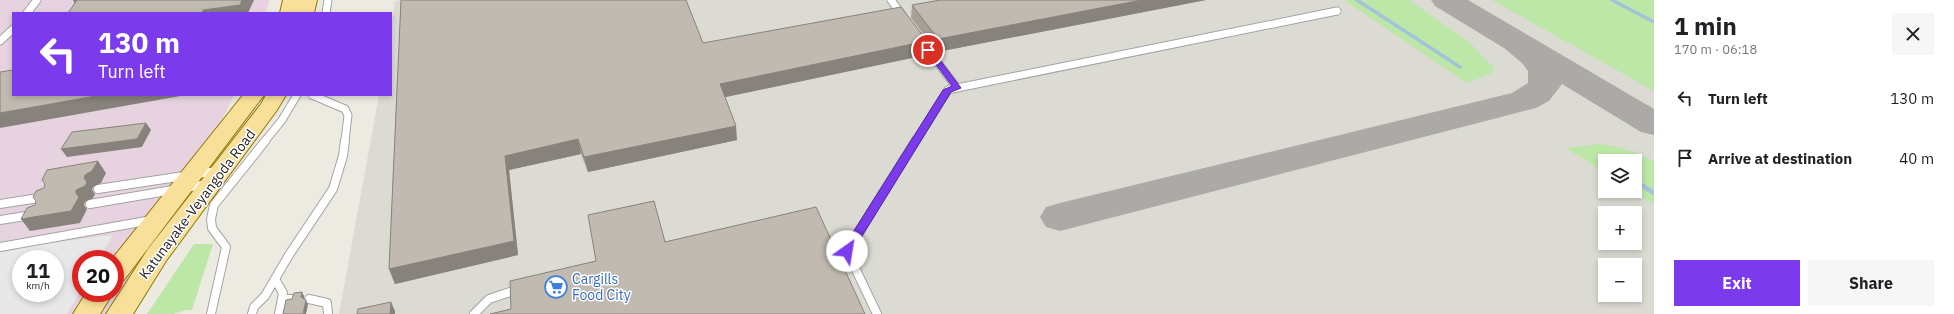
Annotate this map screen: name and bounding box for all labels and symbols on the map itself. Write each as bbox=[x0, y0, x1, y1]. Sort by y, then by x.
pin bbox=[911, 33, 945, 67]
street label: Katunayake-Veyangoda Road bbox=[135, 126, 259, 282]
position arrow bbox=[826, 230, 868, 272]
speed limit sign: 20 bbox=[72, 250, 124, 302]
place label: Cargills Food City bbox=[572, 270, 631, 304]
supermarket icon: Cargills Food City bbox=[543, 274, 569, 300]

